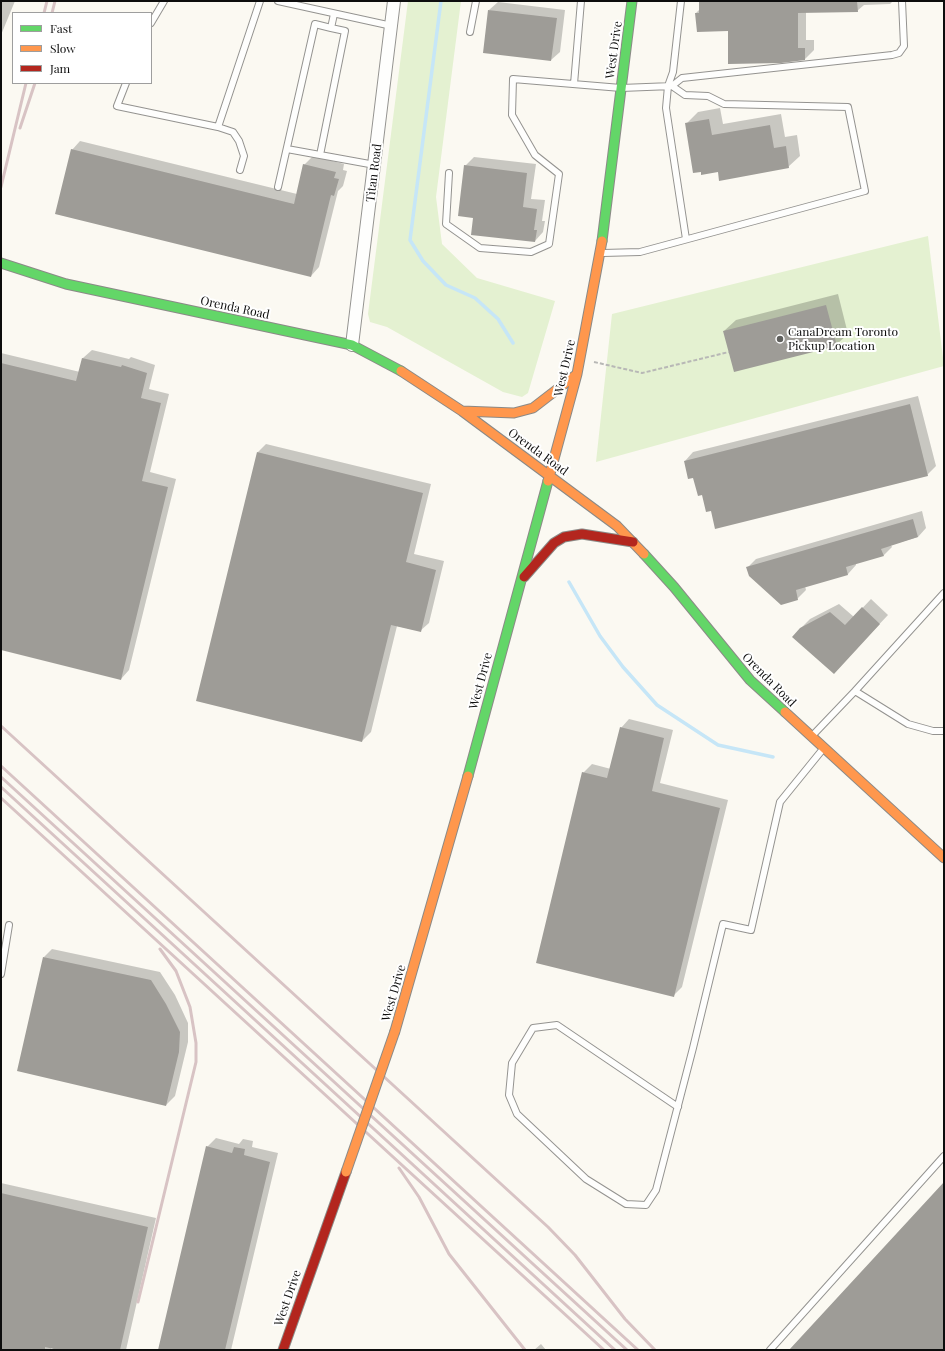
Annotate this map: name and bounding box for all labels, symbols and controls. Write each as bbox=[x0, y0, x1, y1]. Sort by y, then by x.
legend bbox=[12, 12, 152, 84]
text: Fast bbox=[50, 20, 72, 36]
street label: West Drive bbox=[603, 20, 625, 80]
text: Slow bbox=[50, 40, 76, 56]
text: Jam bbox=[50, 60, 70, 76]
street label: Titan Road bbox=[363, 143, 385, 203]
street label: Orenda Road bbox=[199, 294, 271, 322]
place label: CanaDream Toronto Pickup Location bbox=[788, 325, 898, 353]
marker: CanaDream Toronto Pickup Location bbox=[775, 334, 785, 344]
street label: West Drive bbox=[551, 338, 579, 398]
street label: Orenda Road bbox=[505, 425, 571, 479]
street label: Orenda Road bbox=[739, 650, 799, 710]
street label: West Drive bbox=[467, 651, 495, 711]
street label: West Drive bbox=[379, 963, 409, 1023]
street label: West Drive bbox=[272, 1268, 304, 1328]

